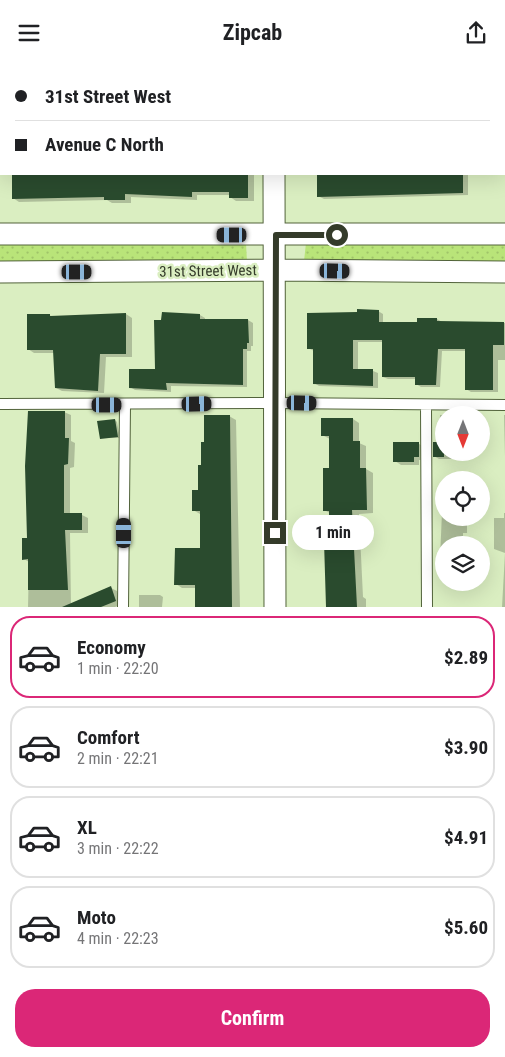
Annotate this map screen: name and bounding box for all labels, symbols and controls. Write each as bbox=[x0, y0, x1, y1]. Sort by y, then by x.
icon: menu bbox=[15, 19, 43, 47]
icon: share bbox=[462, 19, 490, 47]
text: Zipcab bbox=[223, 20, 282, 45]
text: 31st Street West bbox=[45, 85, 171, 108]
text: Avenue C North bbox=[45, 133, 164, 156]
route start bbox=[326, 224, 348, 246]
car bbox=[217, 228, 247, 243]
street label: 31st Street West bbox=[159, 261, 257, 281]
car bbox=[319, 263, 350, 279]
car bbox=[62, 265, 92, 280]
car bbox=[286, 395, 317, 411]
car bbox=[181, 396, 212, 412]
car bbox=[92, 398, 122, 413]
north arrow bbox=[435, 406, 490, 461]
map controls bbox=[435, 406, 490, 591]
button: locate bbox=[435, 471, 490, 526]
callout: 1 min bbox=[292, 515, 375, 551]
car bbox=[116, 518, 131, 548]
route end bbox=[264, 522, 286, 544]
text: 1 min bbox=[315, 523, 351, 542]
button: layers bbox=[435, 536, 490, 591]
icon: car bbox=[17, 635, 62, 680]
text: Economy bbox=[77, 636, 146, 659]
text: $2.89 bbox=[444, 646, 488, 669]
text: 1 min · 22:20 bbox=[77, 659, 159, 678]
icon: car bbox=[17, 725, 62, 770]
text: Comfort bbox=[77, 726, 140, 749]
text: $3.90 bbox=[444, 736, 488, 759]
text: 2 min · 22:21 bbox=[77, 749, 159, 768]
icon: car bbox=[17, 815, 62, 860]
text: XL bbox=[77, 816, 97, 839]
text: $4.91 bbox=[444, 826, 488, 849]
text: 3 min · 22:22 bbox=[77, 839, 159, 858]
icon: car bbox=[17, 905, 62, 950]
text: Moto bbox=[77, 906, 116, 929]
text: $5.60 bbox=[444, 916, 488, 939]
text: 4 min · 22:23 bbox=[77, 929, 159, 948]
button: Confirm bbox=[15, 989, 490, 1047]

